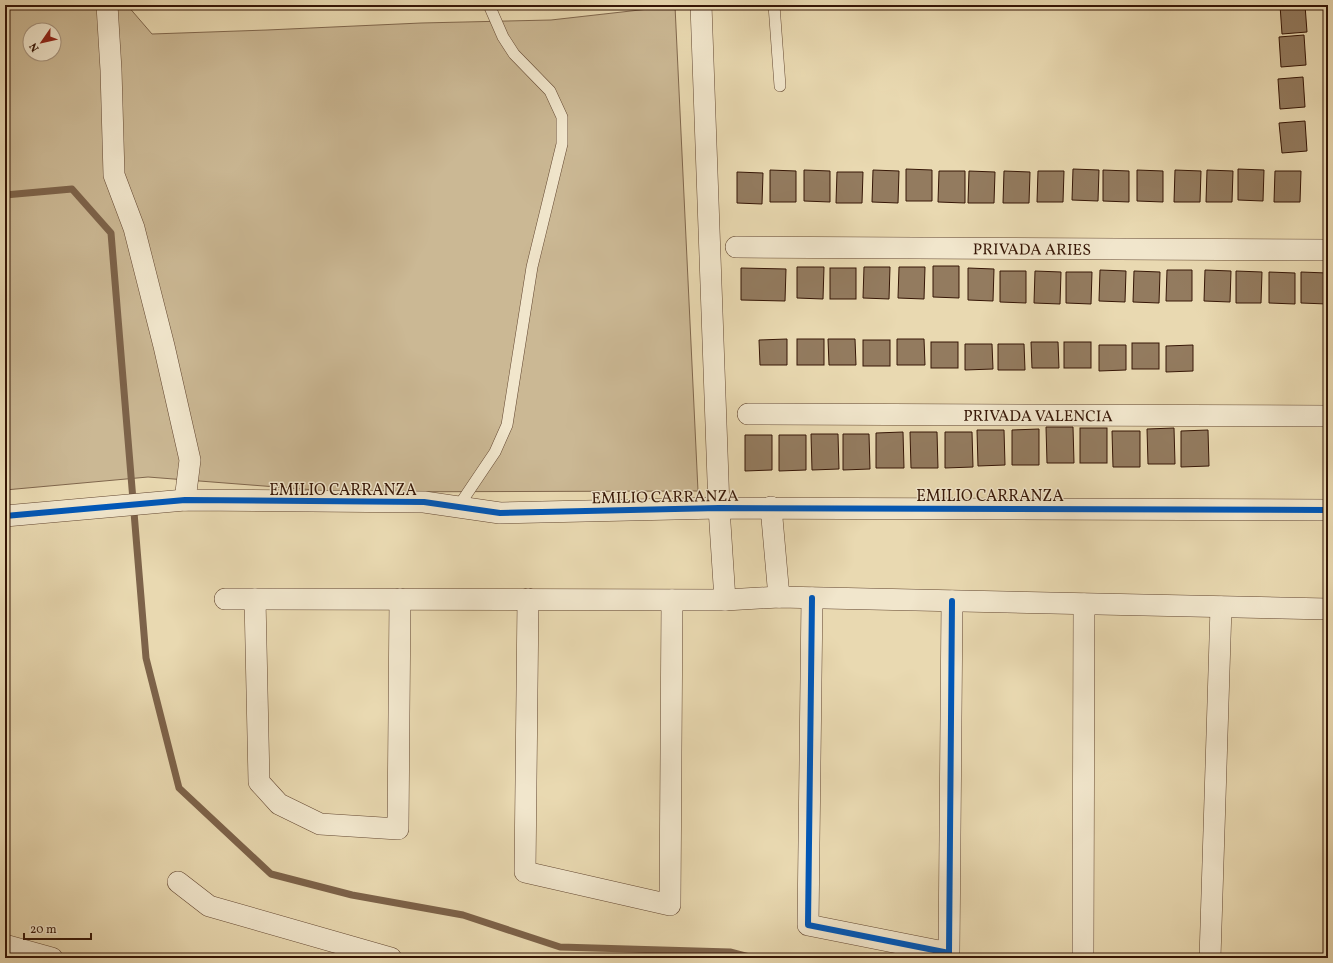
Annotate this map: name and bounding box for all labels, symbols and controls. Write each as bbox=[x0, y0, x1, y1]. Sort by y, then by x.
north arrow bbox=[22, 22, 62, 62]
text: N bbox=[26, 39, 43, 54]
street label: PRIVADA ARIES bbox=[973, 239, 1091, 262]
street label: PRIVADA VALENCIA bbox=[963, 406, 1113, 428]
street label: EMILIO CARRANZA bbox=[269, 480, 417, 502]
street label: EMILIO CARRANZA bbox=[591, 486, 739, 510]
street label: EMILIO CARRANZA bbox=[916, 486, 1064, 508]
scale bar bbox=[24, 915, 91, 941]
text: 20 m bbox=[30, 922, 57, 938]

